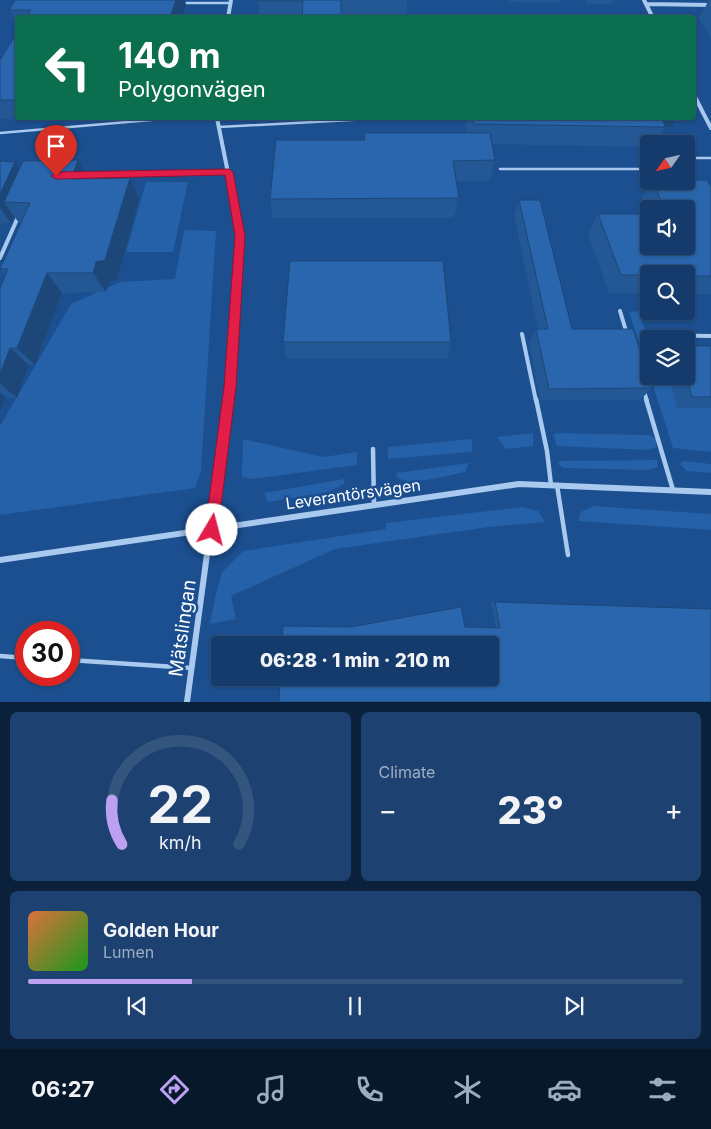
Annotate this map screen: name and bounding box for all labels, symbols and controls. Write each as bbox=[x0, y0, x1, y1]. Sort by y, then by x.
text: 140 m bbox=[118, 34, 221, 76]
icon: left bbox=[35, 35, 100, 100]
text: Polygonvägen bbox=[118, 76, 266, 102]
pin bbox=[35, 125, 77, 176]
icon: arrive bbox=[42, 132, 70, 160]
north arrow bbox=[640, 135, 695, 190]
map controls bbox=[640, 135, 695, 385]
button: sound bbox=[640, 200, 695, 255]
button: search bbox=[640, 265, 695, 320]
button: layers bbox=[640, 330, 695, 385]
street label: Leverantörsvägen bbox=[284, 475, 422, 513]
position arrow bbox=[185, 503, 237, 555]
street label: Mätslingan bbox=[164, 578, 201, 678]
speed limit sign: 30 bbox=[15, 621, 80, 686]
text: 06:28 · 1 min · 210 m bbox=[260, 649, 450, 672]
text: Climate bbox=[379, 762, 435, 782]
text: 22 bbox=[147, 773, 213, 836]
text: 23° bbox=[497, 787, 564, 833]
text: − bbox=[379, 793, 397, 827]
text: + bbox=[664, 793, 683, 827]
text: km/h bbox=[159, 832, 201, 853]
text: Golden Hour bbox=[103, 919, 219, 942]
text: Lumen bbox=[103, 942, 154, 962]
icon: previous bbox=[123, 992, 151, 1020]
icon: pause bbox=[341, 992, 369, 1020]
icon: next bbox=[560, 992, 588, 1020]
icon: directions bbox=[157, 1072, 192, 1107]
icon: music bbox=[254, 1072, 289, 1107]
icon: phone bbox=[352, 1072, 387, 1107]
icon: climate bbox=[450, 1072, 485, 1107]
icon: car bbox=[547, 1072, 582, 1107]
icon: filters bbox=[645, 1072, 680, 1107]
text: 06:27 bbox=[31, 1076, 94, 1102]

